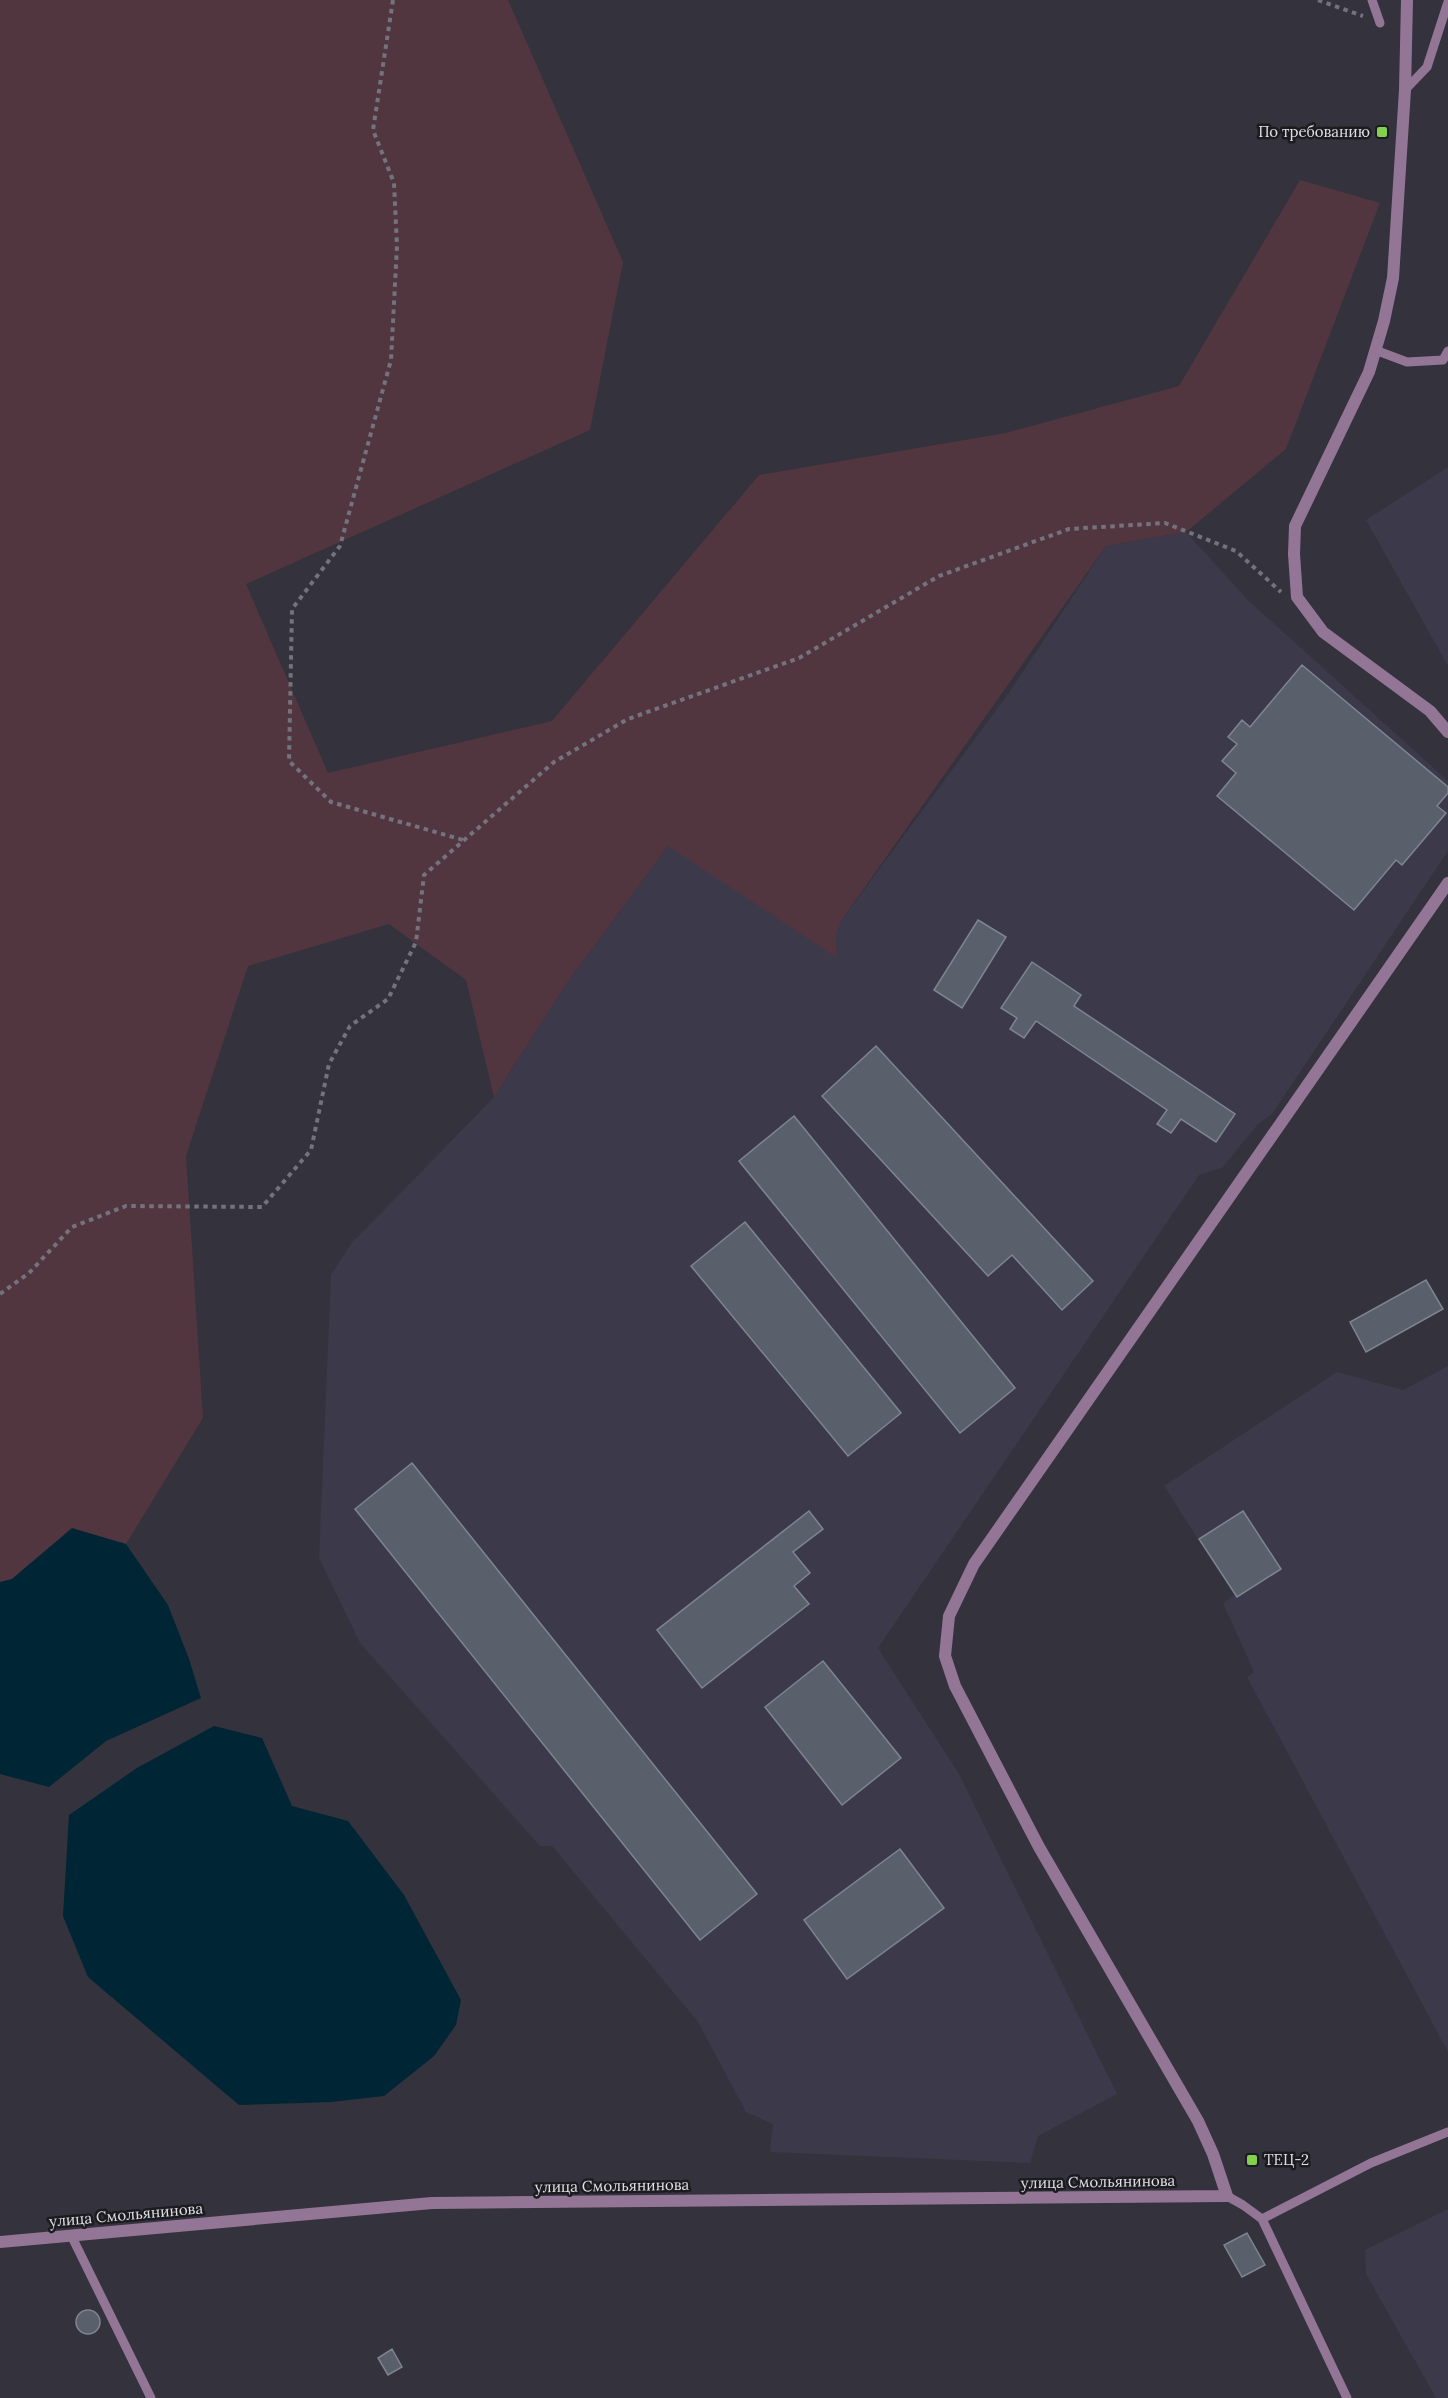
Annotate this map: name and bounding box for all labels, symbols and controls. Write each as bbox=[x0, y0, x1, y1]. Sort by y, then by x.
place label: По требованию bbox=[1258, 122, 1370, 141]
marker: По требованию bbox=[1375, 125, 1389, 139]
place label: ТЕЦ-2 bbox=[1264, 2150, 1309, 2169]
marker: ТЕЦ-2 bbox=[1245, 2153, 1259, 2167]
street label: улица Смольянинова bbox=[1021, 2171, 1176, 2192]
street label: улица Смольянинова bbox=[535, 2175, 690, 2196]
street label: улица Смольянинова bbox=[48, 2198, 204, 2231]

